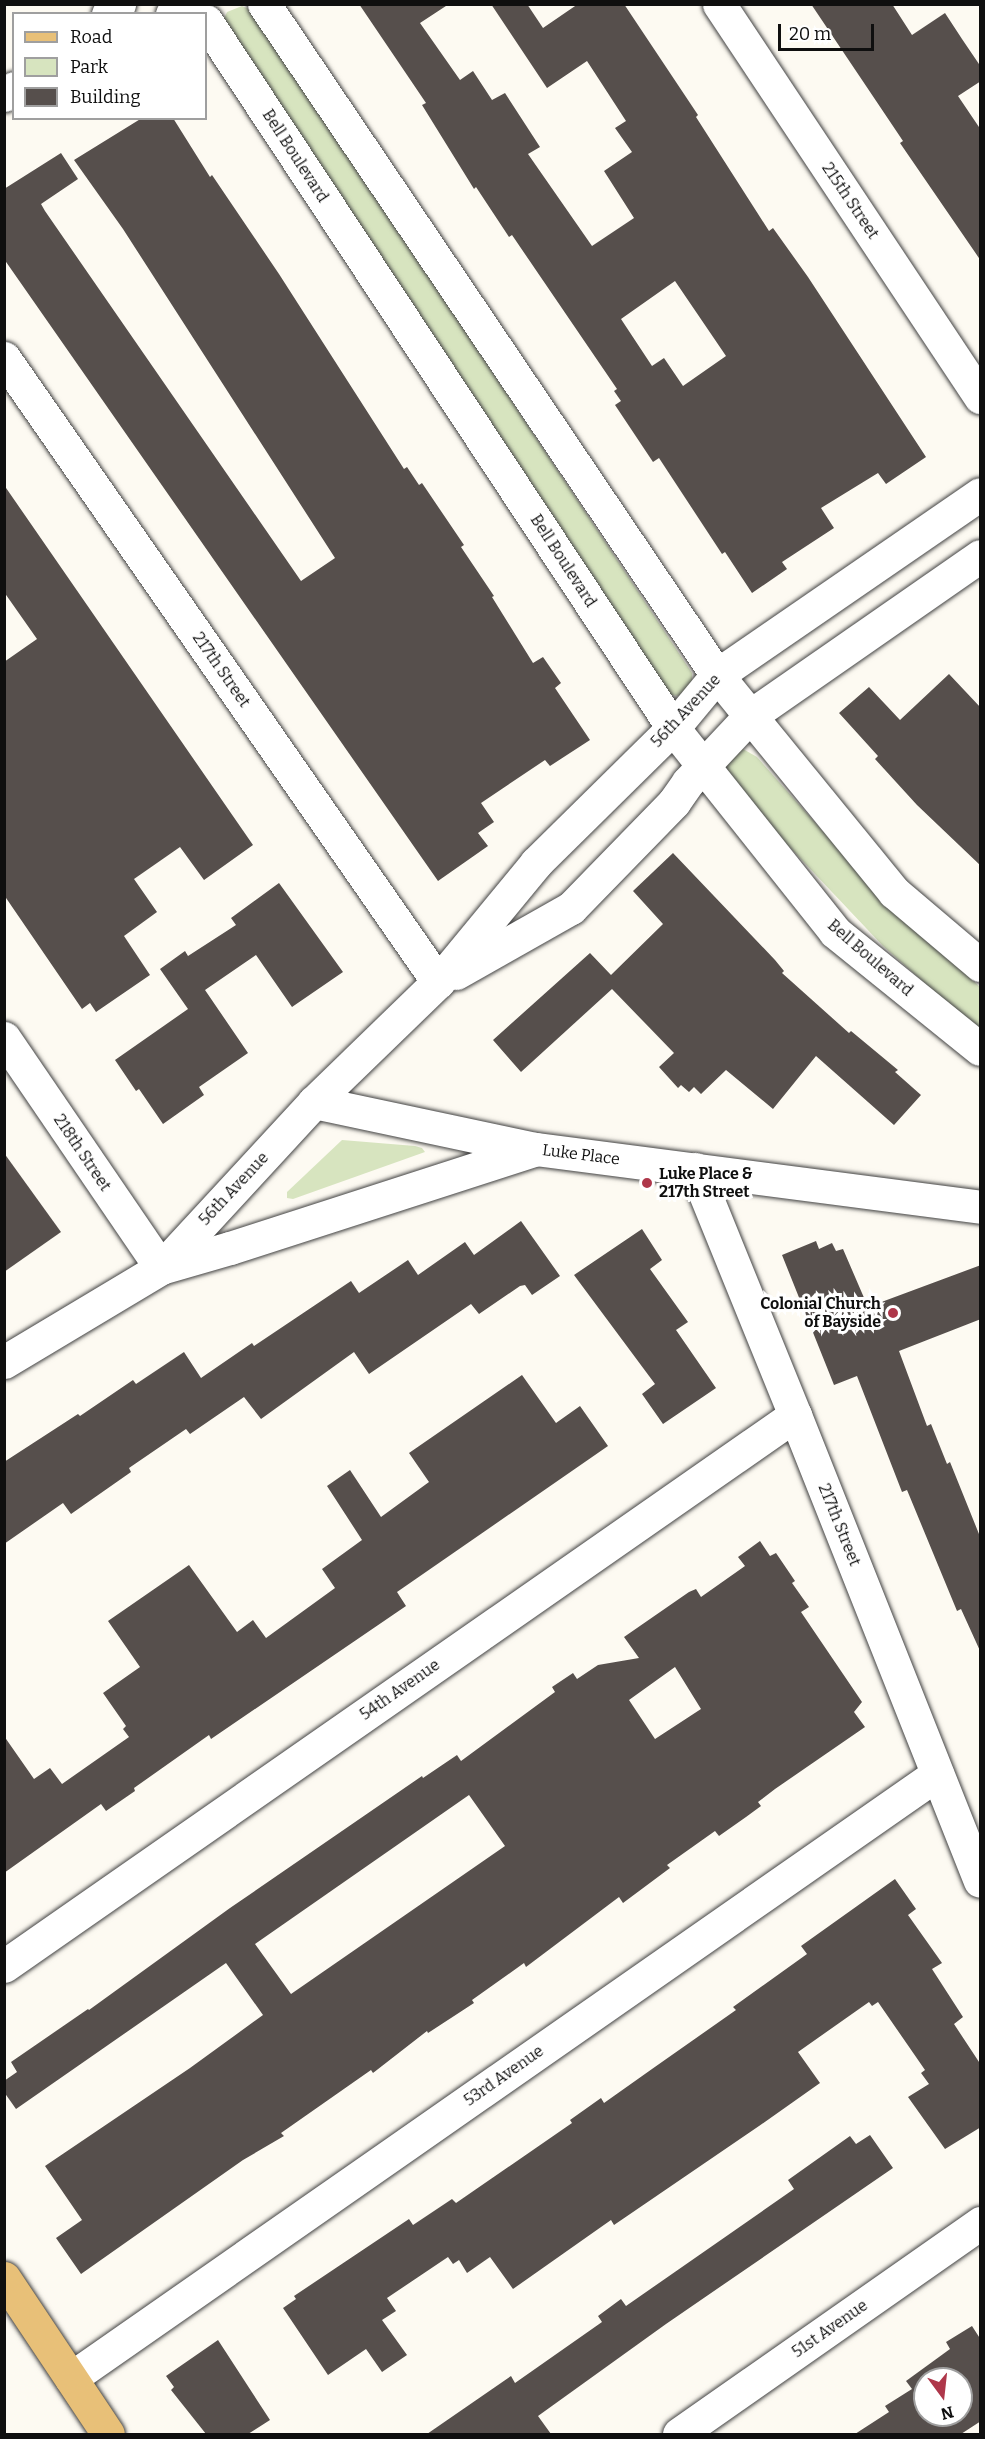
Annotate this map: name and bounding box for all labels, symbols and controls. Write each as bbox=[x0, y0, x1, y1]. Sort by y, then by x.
legend bbox=[12, 12, 207, 120]
scale bar bbox=[781, 12, 877, 50]
text: 20 m bbox=[789, 23, 831, 45]
text: Road bbox=[70, 26, 112, 48]
text: Park bbox=[70, 56, 108, 78]
text: Building bbox=[70, 86, 141, 108]
street label: Bell Boulevard bbox=[258, 106, 332, 206]
street label: 215th Street bbox=[818, 159, 882, 243]
street label: Bell Boulevard bbox=[526, 511, 600, 611]
street label: 217th Street bbox=[188, 629, 254, 711]
street label: 56th Avenue bbox=[647, 670, 725, 752]
street label: Bell Boulevard bbox=[823, 916, 917, 1000]
street label: 218th Street bbox=[49, 1111, 115, 1195]
street label: Luke Place bbox=[541, 1141, 621, 1169]
street label: 56th Avenue bbox=[195, 1148, 273, 1230]
place label: Luke Place & 217th Street bbox=[659, 1164, 752, 1202]
marker: Luke Place & 217th Street bbox=[640, 1176, 654, 1190]
place label: Colonial Church of Bayside bbox=[760, 1294, 881, 1332]
marker: Colonial Church of Bayside bbox=[886, 1306, 900, 1320]
street label: 217th Street bbox=[814, 1481, 864, 1569]
street label: 54th Avenue bbox=[356, 1655, 444, 1725]
street label: 53rd Avenue bbox=[461, 2042, 547, 2110]
street label: 51st Avenue bbox=[789, 2296, 871, 2362]
north arrow bbox=[913, 2367, 973, 2427]
text: N bbox=[939, 2402, 956, 2424]

